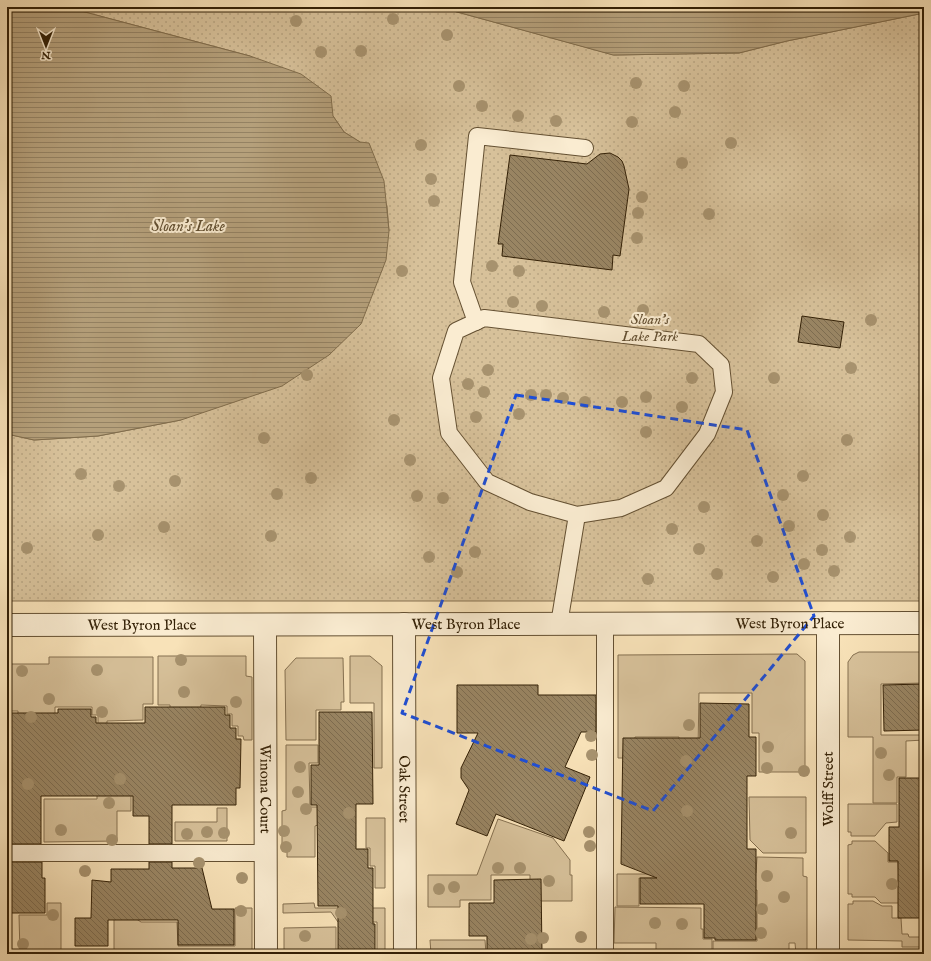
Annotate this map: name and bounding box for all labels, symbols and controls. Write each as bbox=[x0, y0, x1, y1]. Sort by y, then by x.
north arrow bbox=[26, 26, 66, 66]
text: N bbox=[41, 48, 52, 62]
water label: Sloan's Lake bbox=[151, 217, 226, 237]
park label: Sloan's Lake Park bbox=[621, 310, 678, 346]
street label: West Byron Place bbox=[412, 614, 521, 634]
street label: West Byron Place bbox=[736, 614, 845, 633]
street label: West Byron Place bbox=[88, 615, 197, 634]
street label: Winona Court bbox=[256, 744, 275, 834]
street label: Wolff Street bbox=[819, 751, 838, 827]
street label: Oak Street bbox=[395, 755, 414, 823]

